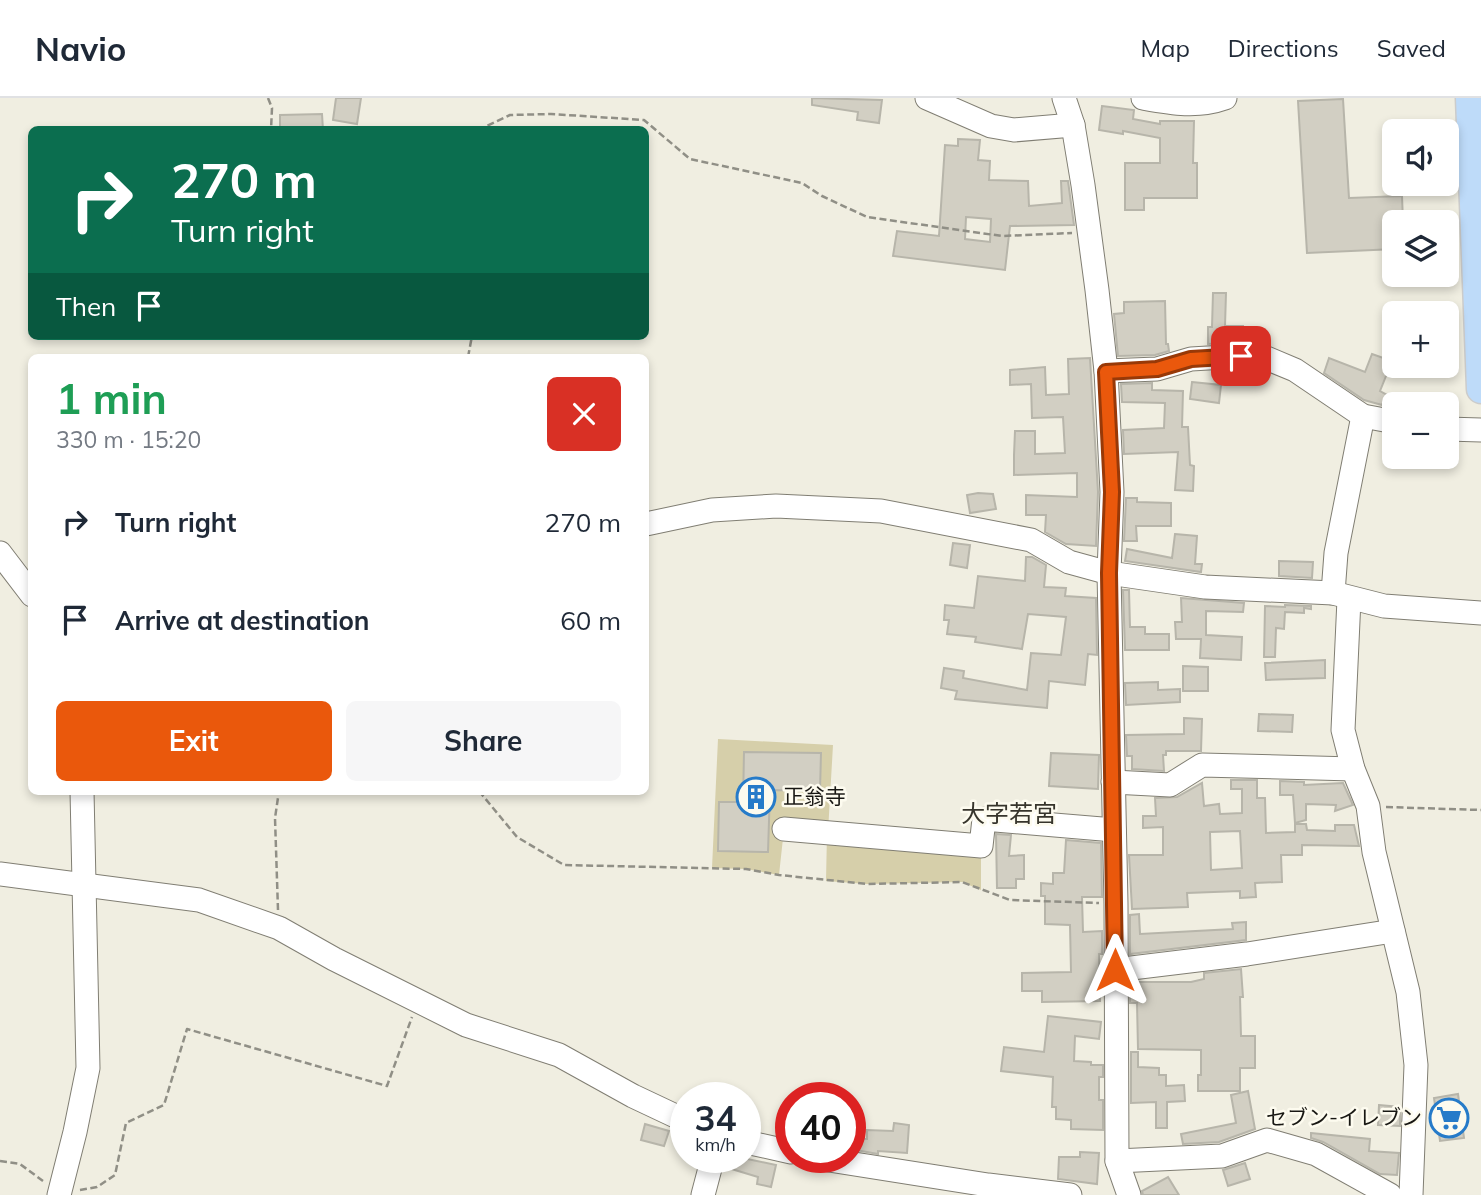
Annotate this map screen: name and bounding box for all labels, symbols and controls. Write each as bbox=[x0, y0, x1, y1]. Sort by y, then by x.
text: Navio bbox=[35, 28, 126, 69]
text: Map bbox=[1140, 33, 1190, 63]
text: Directions bbox=[1228, 33, 1339, 63]
text: Saved bbox=[1377, 33, 1446, 63]
map controls bbox=[1382, 119, 1459, 469]
button: sound bbox=[1382, 119, 1459, 196]
text: 270 m bbox=[171, 149, 317, 210]
icon: right bbox=[56, 154, 147, 245]
text: Turn right bbox=[171, 210, 314, 250]
button: layers bbox=[1382, 210, 1459, 287]
icon: arrive bbox=[130, 287, 168, 325]
text: Then bbox=[56, 290, 116, 323]
button: + bbox=[1382, 301, 1459, 378]
pin bbox=[1211, 326, 1271, 386]
icon: arrive bbox=[1222, 337, 1260, 375]
text: 1 min bbox=[56, 372, 167, 425]
button: close bbox=[547, 377, 621, 451]
button: − bbox=[1382, 392, 1459, 469]
text: 330 m · 15:20 bbox=[56, 425, 201, 454]
icon: right bbox=[56, 503, 94, 541]
text: Turn right bbox=[115, 506, 236, 539]
text: 270 m bbox=[545, 506, 621, 539]
icon: arrive bbox=[56, 601, 94, 639]
text: Arrive at destination bbox=[115, 604, 370, 637]
text: 60 m bbox=[560, 604, 621, 637]
button: Exit bbox=[56, 701, 332, 781]
button: Share bbox=[346, 701, 621, 781]
building icon: 正翁寺 bbox=[735, 776, 777, 818]
place label: 正翁寺 bbox=[783, 783, 846, 809]
district label: 大字若宮 bbox=[961, 798, 1057, 828]
position arrow bbox=[1078, 933, 1152, 1007]
speed limit sign: 40 bbox=[775, 1082, 866, 1173]
text: 34 bbox=[694, 1096, 737, 1140]
supermarket icon: セブン-イレブン bbox=[1428, 1097, 1470, 1139]
place label: セブン-イレブン bbox=[1266, 1104, 1422, 1130]
text: km/h bbox=[695, 1133, 736, 1156]

